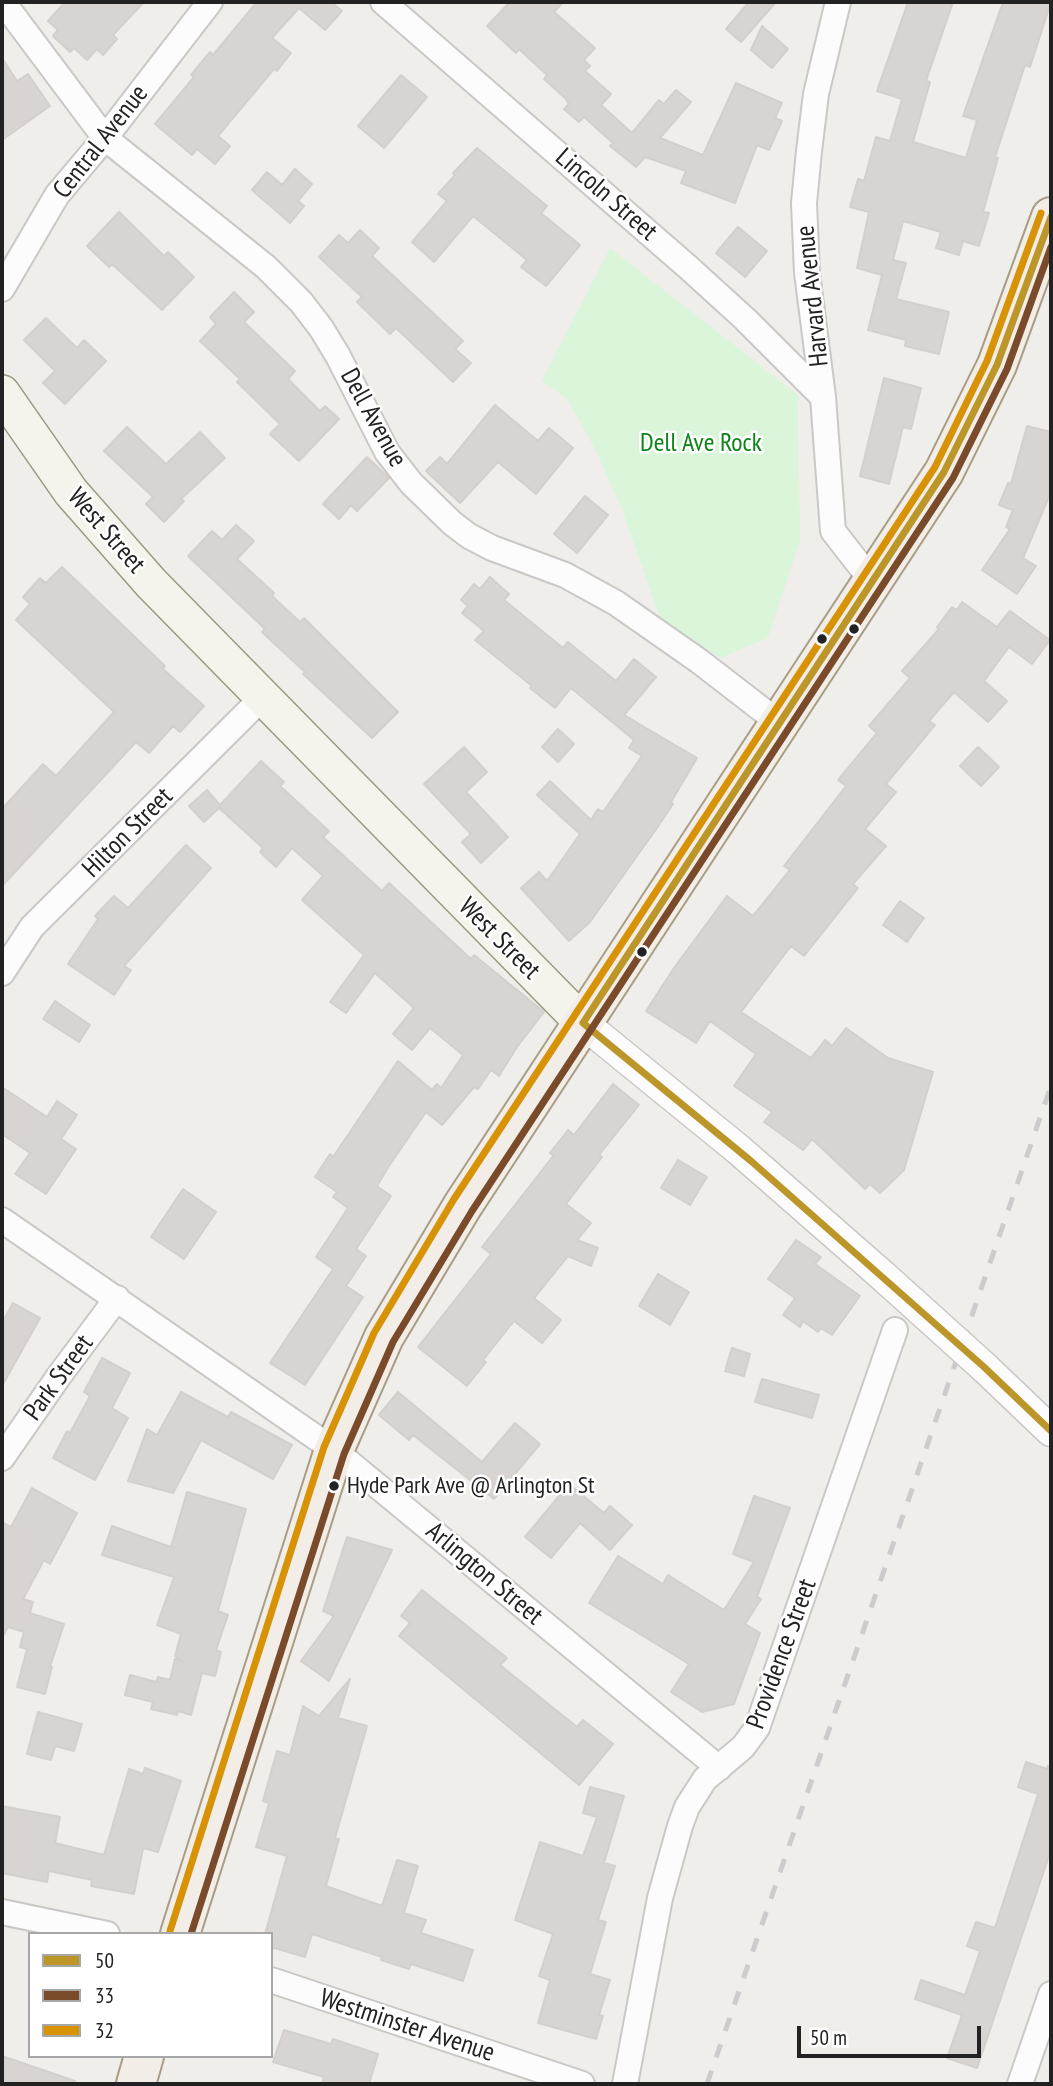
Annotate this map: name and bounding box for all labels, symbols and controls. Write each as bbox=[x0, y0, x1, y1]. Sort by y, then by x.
street label: Central Avenue bbox=[47, 79, 155, 205]
street label: Lincoln Street bbox=[549, 142, 663, 248]
street label: Harvard Avenue bbox=[790, 224, 836, 368]
street label: Dell Avenue bbox=[333, 363, 413, 473]
park label: Dell Ave Rock bbox=[640, 428, 762, 460]
street label: West Street bbox=[61, 482, 151, 580]
unlabelled marker bbox=[847, 622, 861, 636]
unlabelled marker bbox=[815, 632, 829, 646]
street label: Hilton Street bbox=[76, 781, 180, 885]
street label: West Street bbox=[452, 892, 546, 986]
unlabelled marker bbox=[635, 945, 649, 959]
street label: Park Street bbox=[18, 1329, 100, 1427]
place label: Hyde Park Ave @ Arlington St bbox=[347, 1472, 595, 1500]
marker: Hyde Park Ave @ Arlington St bbox=[327, 1479, 341, 1493]
street label: Arlington Street bbox=[419, 1516, 549, 1632]
street label: Providence Street bbox=[740, 1575, 824, 1733]
legend bbox=[28, 1932, 273, 2058]
text: 50 bbox=[95, 1947, 114, 1974]
text: 33 bbox=[95, 1982, 114, 2009]
street label: Westminster Avenue bbox=[316, 1983, 498, 2069]
scale bar bbox=[801, 2012, 985, 2056]
text: 32 bbox=[95, 2017, 114, 2044]
text: 50 m bbox=[810, 2024, 847, 2051]

